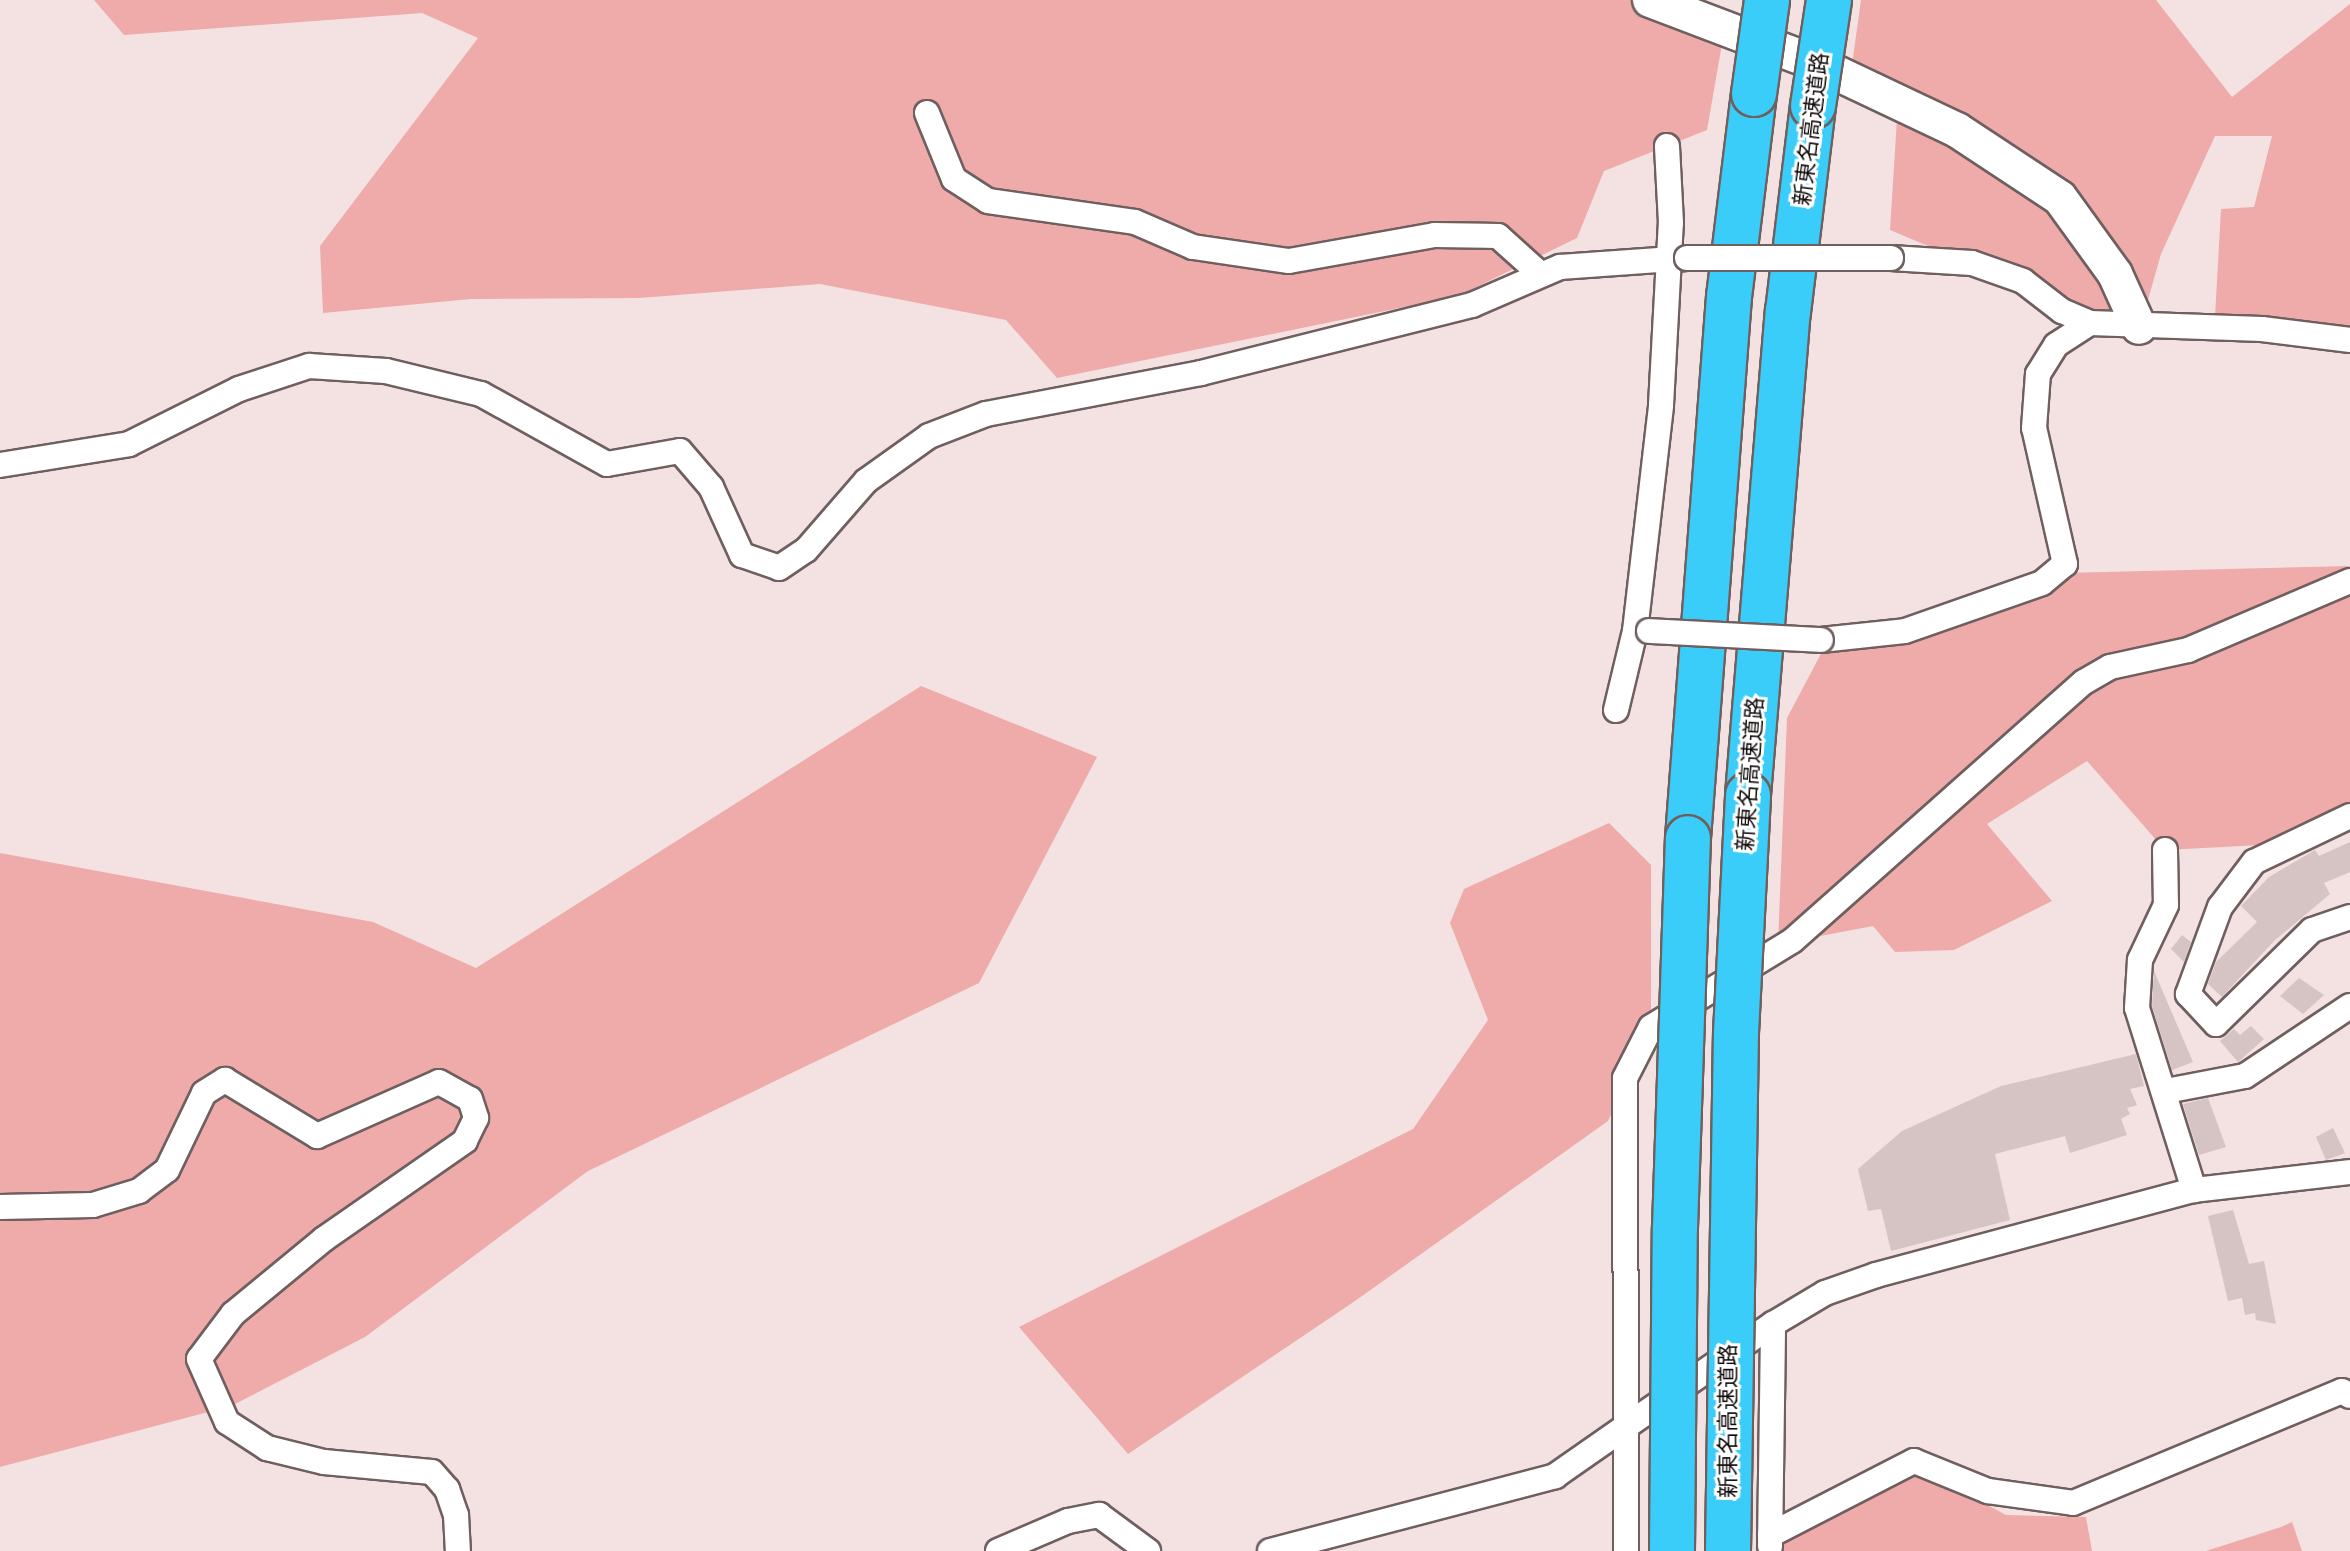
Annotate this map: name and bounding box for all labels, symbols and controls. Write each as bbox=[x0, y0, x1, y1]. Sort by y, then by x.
street label: 新東名高速道路 bbox=[1789, 51, 1833, 207]
street label: 新東名高速道路 bbox=[1731, 696, 1769, 852]
street label: 新東名高速道路 bbox=[1715, 1344, 1741, 1498]

